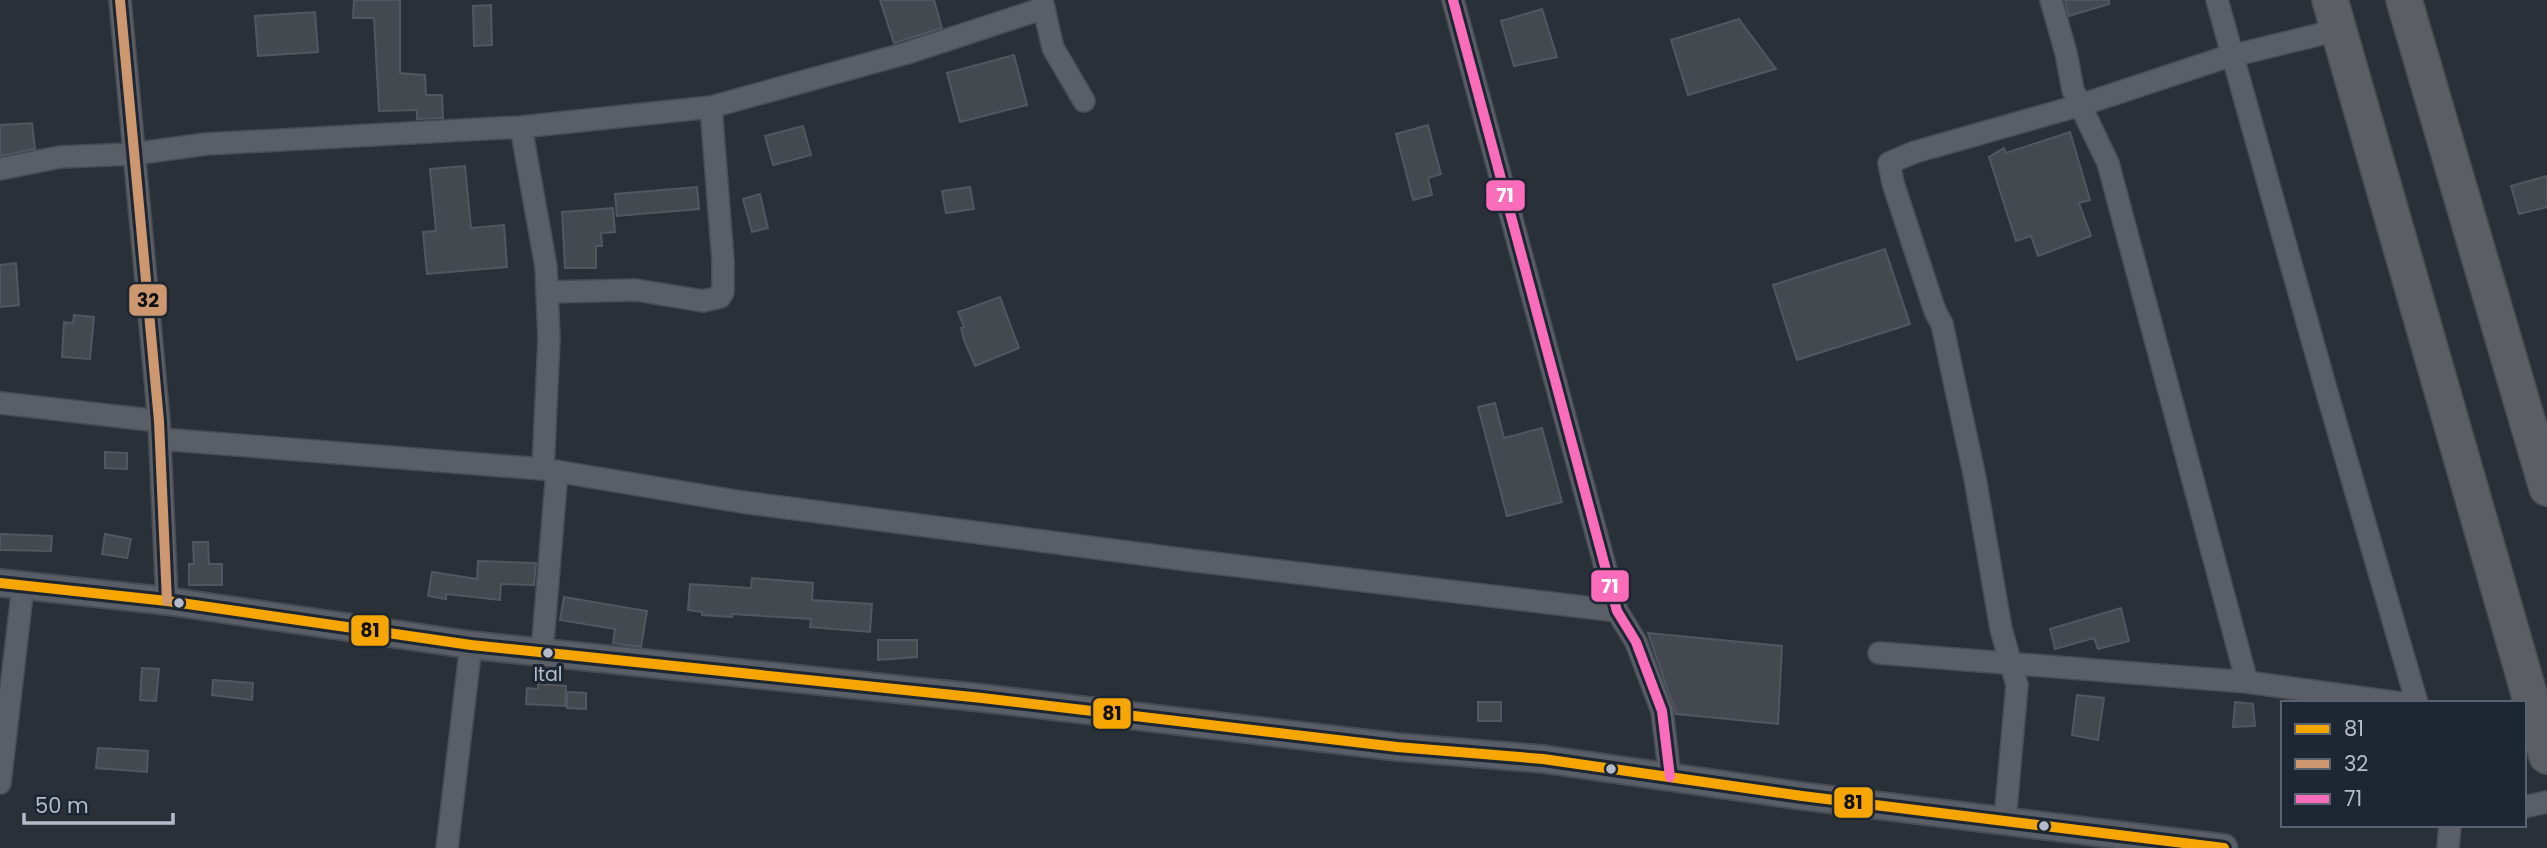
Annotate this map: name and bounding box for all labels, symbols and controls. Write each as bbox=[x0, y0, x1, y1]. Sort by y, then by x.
line badge: 71 bbox=[1485, 179, 1526, 212]
text: 71 bbox=[1496, 182, 1514, 209]
line badge: 32 bbox=[128, 283, 168, 317]
text: 32 bbox=[137, 287, 159, 314]
line badge: 71 bbox=[1590, 569, 1630, 603]
text: 71 bbox=[1601, 573, 1619, 600]
unlabelled marker bbox=[172, 596, 186, 610]
line badge: 81 bbox=[350, 614, 390, 647]
text: 81 bbox=[360, 617, 380, 644]
marker: Ital bbox=[541, 646, 555, 660]
place label: Ital bbox=[533, 661, 563, 688]
line badge: 81 bbox=[1092, 697, 1132, 730]
text: 81 bbox=[1102, 700, 1122, 727]
legend bbox=[2281, 701, 2526, 827]
text: 81 bbox=[2344, 714, 2364, 743]
text: 32 bbox=[2344, 749, 2368, 778]
unlabelled marker bbox=[1604, 762, 1618, 776]
scale bar bbox=[24, 782, 173, 826]
text: 71 bbox=[2344, 784, 2362, 813]
line badge: 81 bbox=[1833, 786, 1874, 819]
text: 81 bbox=[1843, 789, 1863, 816]
text: 50 m bbox=[35, 791, 89, 820]
unlabelled marker bbox=[2037, 819, 2051, 833]

